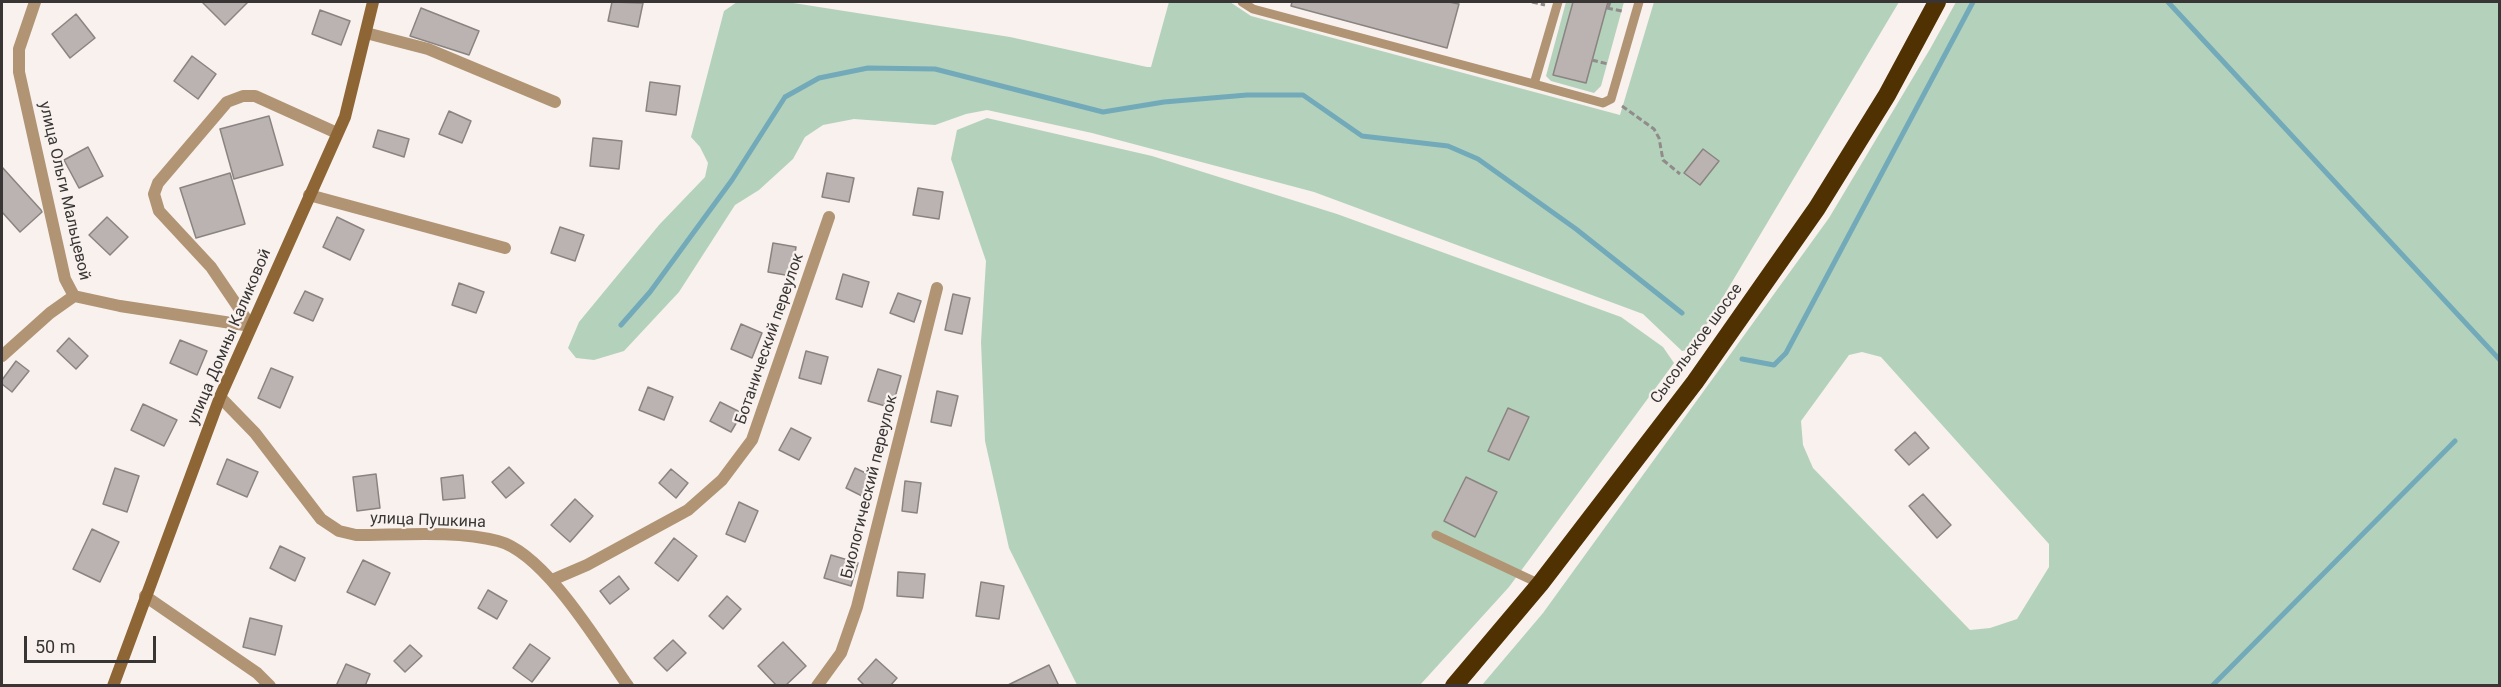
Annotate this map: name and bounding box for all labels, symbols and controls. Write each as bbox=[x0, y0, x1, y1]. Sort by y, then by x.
street label: улица Ольги Мальцевой bbox=[34, 100, 94, 282]
street label: улица Домны Каликовой bbox=[184, 246, 276, 428]
street label: Ботанический переулок bbox=[732, 251, 808, 427]
street label: Сысольское шоссе bbox=[1647, 280, 1747, 408]
street label: Биологический переулок bbox=[838, 393, 902, 581]
street label: улица Пушкина bbox=[370, 509, 486, 533]
scale bar bbox=[27, 624, 159, 662]
text: 50 m bbox=[35, 636, 75, 657]

